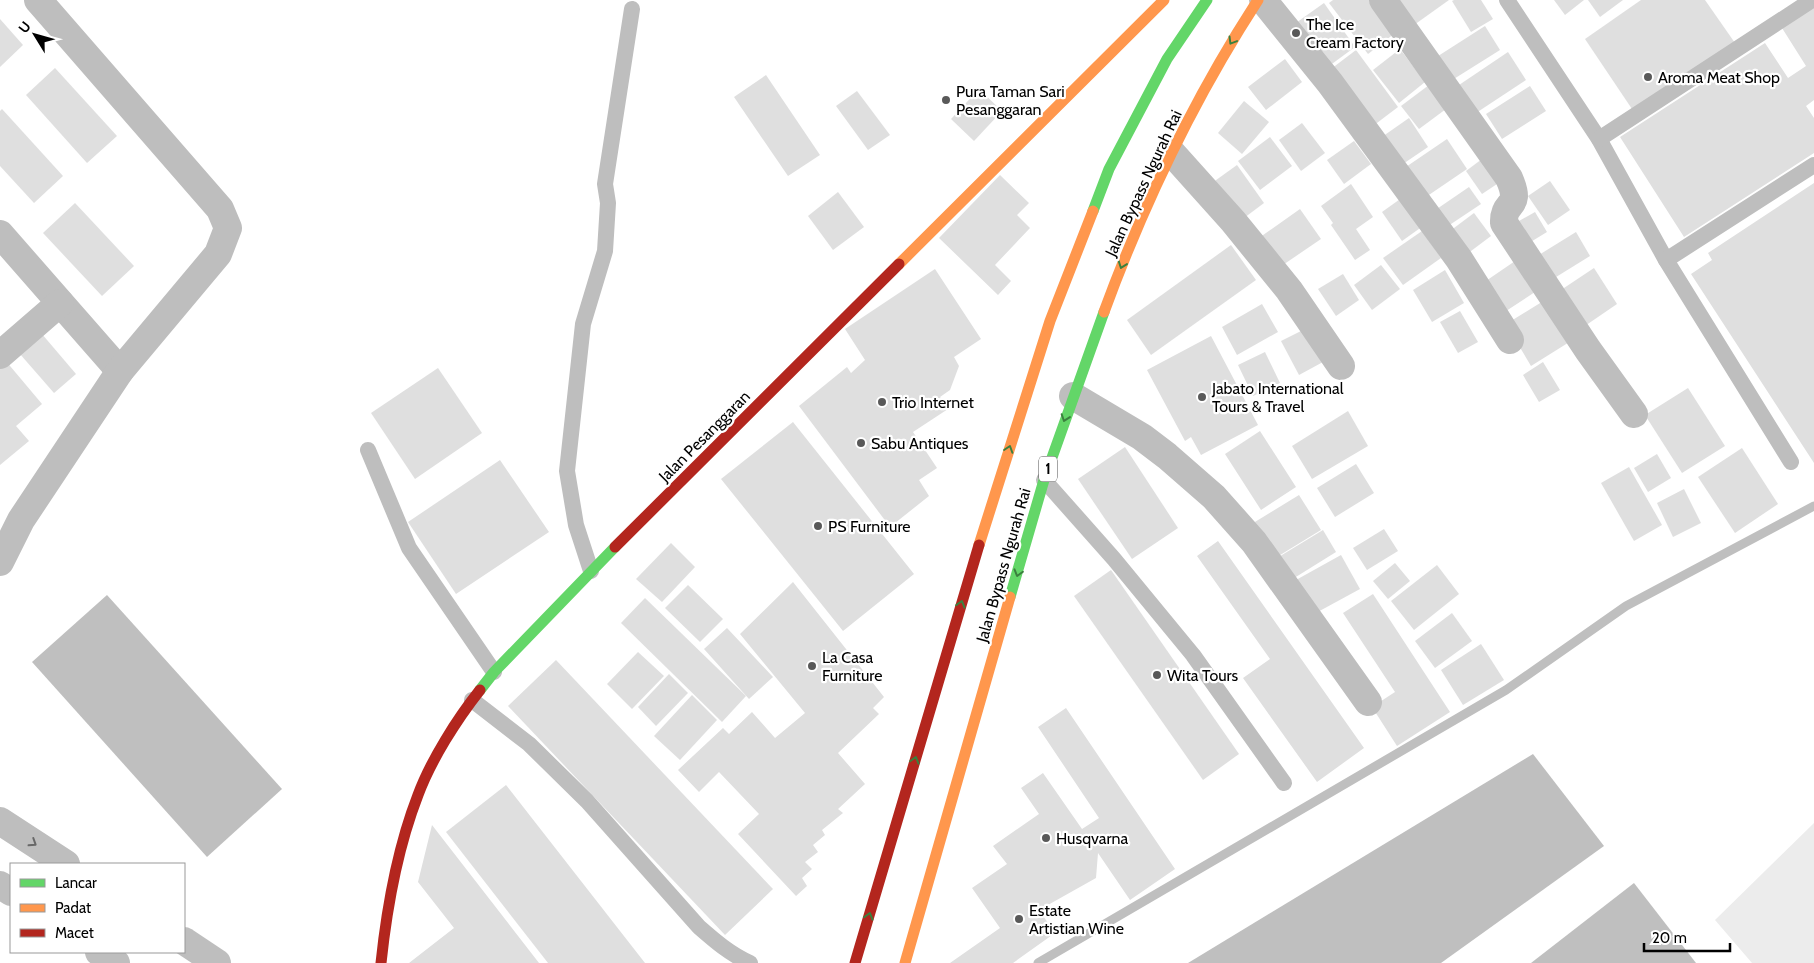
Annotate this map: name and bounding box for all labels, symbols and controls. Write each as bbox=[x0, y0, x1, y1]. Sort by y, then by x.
north arrow bbox=[10, 10, 60, 60]
place label: The Ice Cream Factory bbox=[1306, 15, 1404, 52]
text: U bbox=[14, 18, 35, 37]
marker: The Ice Cream Factory bbox=[1290, 27, 1302, 39]
one-way arrow bbox=[1228, 36, 1238, 45]
place label: Aroma Meat Shop bbox=[1658, 68, 1780, 87]
marker: Aroma Meat Shop bbox=[1642, 71, 1654, 83]
place label: Pura Taman Sari Pesanggaran bbox=[956, 82, 1065, 119]
marker: Pura Taman Sari Pesanggaran bbox=[940, 94, 952, 106]
street label: Jalan Bypass Ngurah Rai bbox=[1101, 107, 1186, 260]
one-way arrow bbox=[1117, 261, 1127, 269]
place label: Jabato International Tours & Travel bbox=[1211, 379, 1344, 416]
street label: Jalan Pesanggaran bbox=[654, 387, 754, 487]
marker: Jabato International Tours & Travel bbox=[1196, 391, 1208, 403]
place label: Trio Internet bbox=[892, 393, 974, 412]
marker: Trio Internet bbox=[876, 396, 888, 408]
one-way arrow bbox=[1061, 413, 1071, 422]
place label: Sabu Antiques bbox=[871, 434, 969, 453]
marker: Sabu Antiques bbox=[855, 437, 867, 449]
one-way arrow bbox=[1003, 445, 1013, 454]
road number: 1 bbox=[1039, 456, 1057, 482]
street label: Jalan Bypass Ngurah Rai bbox=[972, 486, 1035, 645]
place label: PS Furniture bbox=[828, 517, 910, 536]
marker: PS Furniture bbox=[812, 520, 824, 532]
one-way arrow bbox=[1013, 568, 1023, 577]
one-way arrow bbox=[955, 601, 965, 609]
place label: La Casa Furniture bbox=[822, 648, 882, 685]
marker: La Casa Furniture bbox=[806, 660, 818, 672]
place label: Wita Tours bbox=[1167, 666, 1239, 685]
marker: Wita Tours bbox=[1151, 669, 1163, 681]
one-way arrow bbox=[909, 757, 919, 765]
place label: Husqvarna bbox=[1056, 829, 1128, 848]
marker: Husqvarna bbox=[1040, 832, 1052, 844]
one-way arrow bbox=[28, 836, 37, 846]
legend bbox=[10, 863, 185, 953]
text: Lancar bbox=[55, 874, 97, 892]
text: Padat bbox=[55, 899, 91, 917]
place label: Estate Artistian Wine bbox=[1029, 901, 1124, 938]
one-way arrow bbox=[863, 912, 874, 921]
marker: Estate Artistian Wine bbox=[1013, 913, 1025, 925]
scale bar bbox=[1644, 920, 1730, 952]
text: Macet bbox=[55, 924, 94, 942]
text: 20 m bbox=[1652, 929, 1687, 947]

